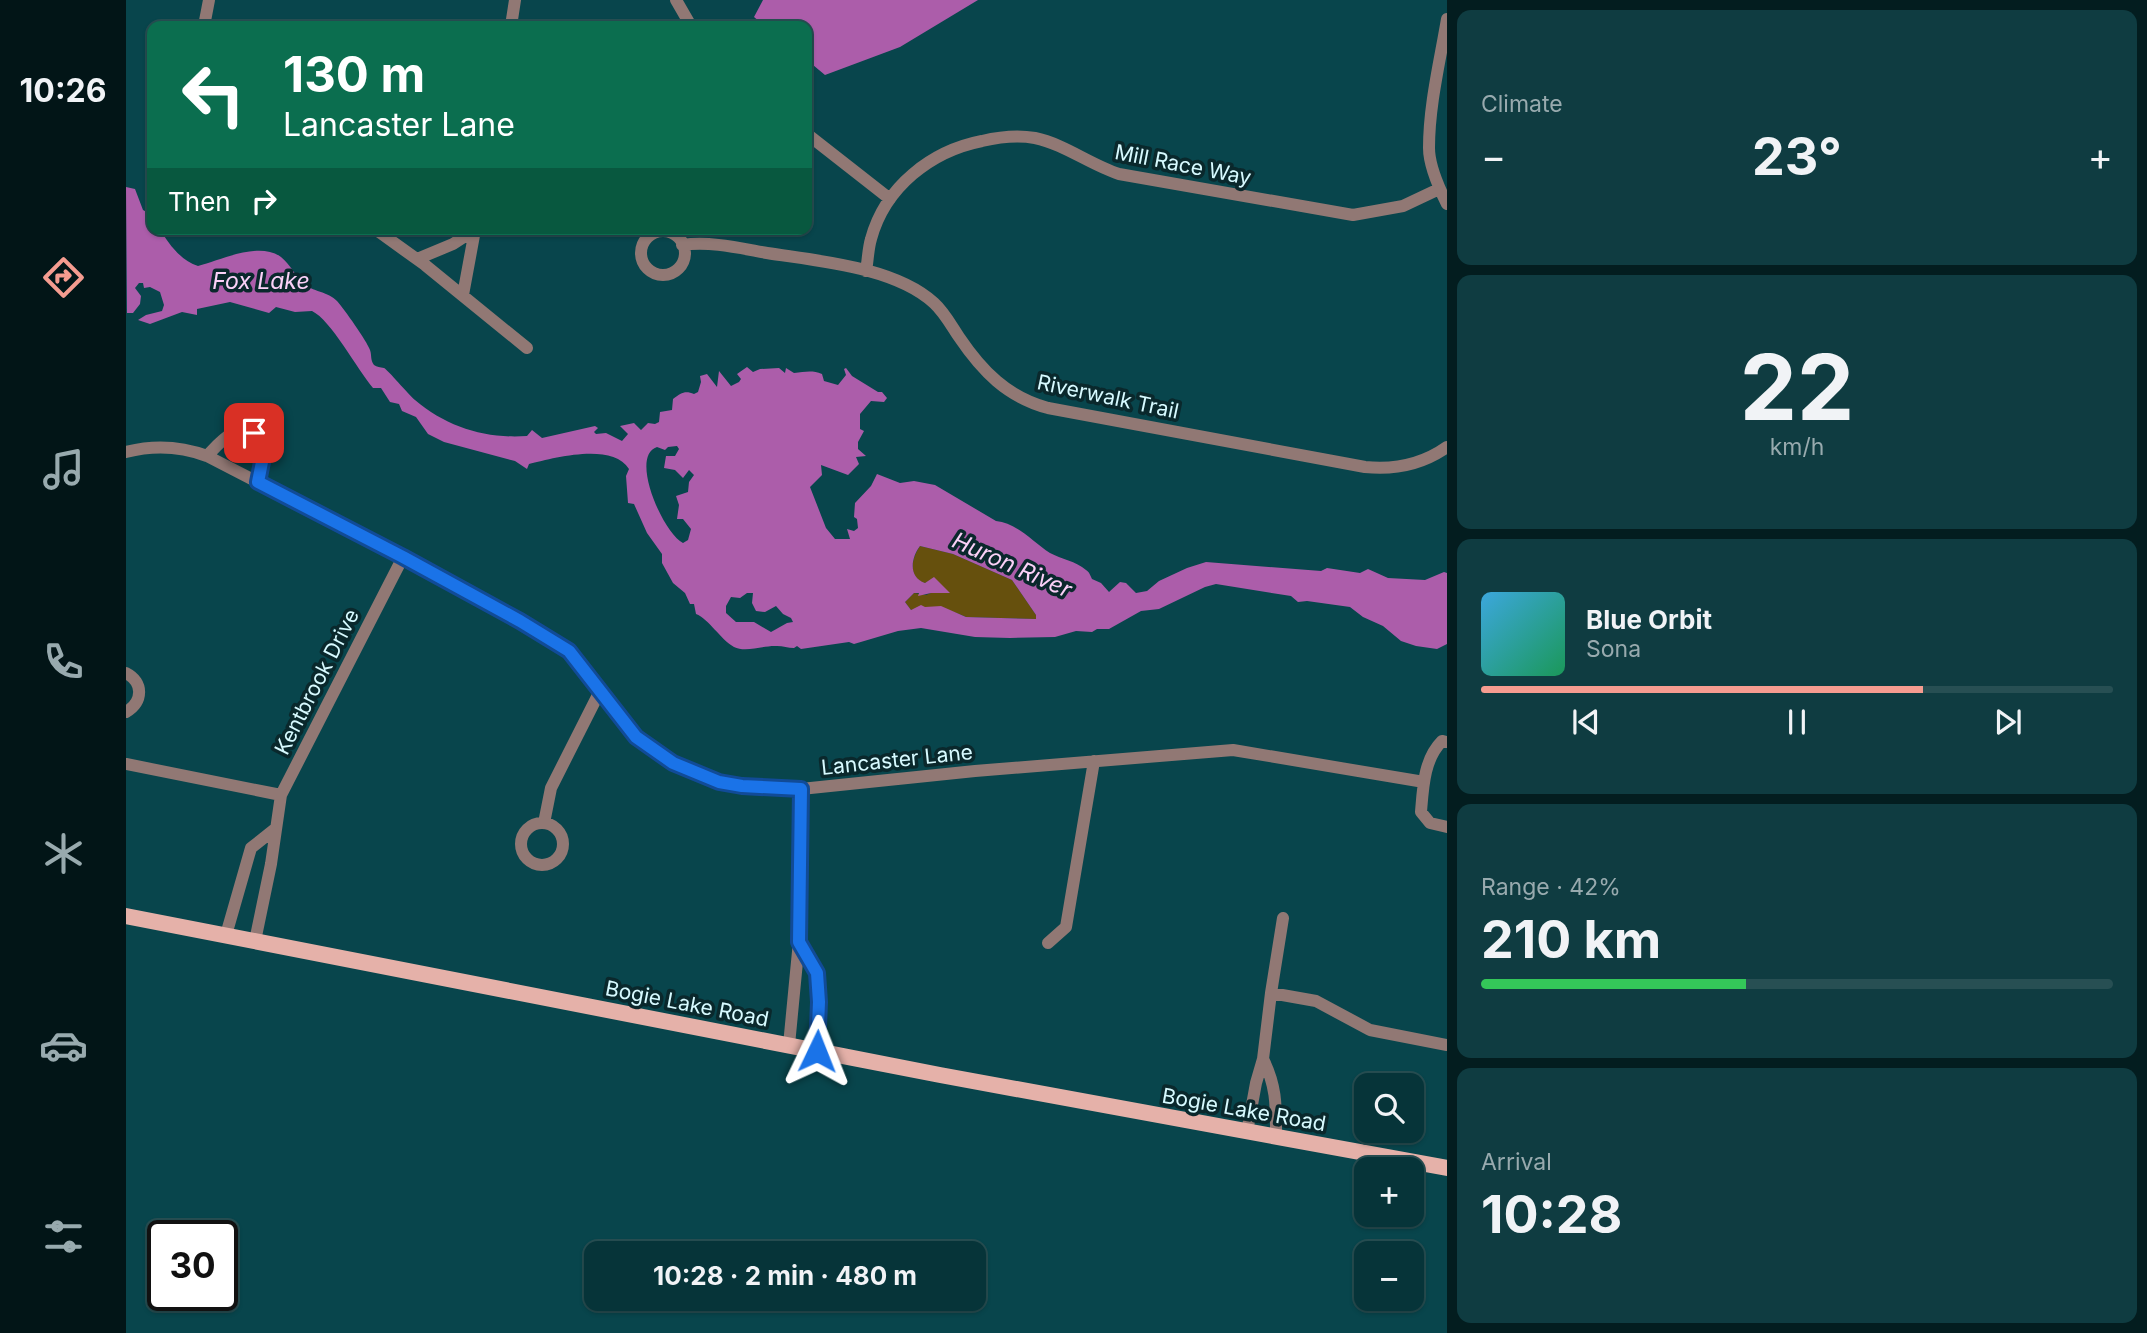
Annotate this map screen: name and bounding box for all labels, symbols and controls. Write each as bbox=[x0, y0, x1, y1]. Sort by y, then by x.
text: 130 m bbox=[283, 45, 425, 104]
icon: left bbox=[168, 49, 259, 140]
text: 10:26 bbox=[20, 71, 107, 110]
text: Climate bbox=[1481, 90, 1563, 118]
text: Lancaster Lane bbox=[283, 105, 515, 144]
text: 23° bbox=[1752, 125, 1842, 188]
text: − bbox=[1481, 133, 1506, 179]
text: + bbox=[2088, 133, 2113, 179]
street label: Mill Race Way bbox=[1113, 139, 1254, 190]
icon: right bbox=[245, 182, 283, 220]
text: Then bbox=[168, 186, 231, 217]
icon: directions bbox=[39, 253, 88, 302]
water label: Fox Lake bbox=[212, 267, 310, 295]
text: 22 bbox=[1740, 332, 1854, 442]
street label: Riverwalk Trail bbox=[1035, 369, 1181, 424]
pin bbox=[224, 403, 284, 463]
icon: arrive bbox=[235, 414, 273, 452]
text: km/h bbox=[1770, 433, 1824, 461]
icon: music bbox=[39, 445, 88, 494]
water label: Huron River bbox=[948, 526, 1077, 604]
text: Blue Orbit bbox=[1586, 604, 1712, 635]
street label: Kentbrook Drive bbox=[269, 605, 364, 759]
text: Sona bbox=[1586, 635, 1641, 663]
icon: phone bbox=[39, 637, 88, 686]
icon: previous bbox=[1567, 703, 1605, 741]
icon: pause bbox=[1778, 703, 1816, 741]
icon: next bbox=[1989, 703, 2027, 741]
street label: Lancaster Lane bbox=[820, 739, 974, 780]
icon: climate bbox=[39, 829, 88, 878]
text: Range · 42% bbox=[1481, 873, 1621, 901]
text: 210 km bbox=[1481, 908, 1661, 971]
street label: Bogie Lake Road bbox=[603, 975, 771, 1032]
position arrow bbox=[780, 1014, 854, 1088]
icon: car bbox=[39, 1021, 88, 1070]
map controls bbox=[1354, 1073, 1424, 1311]
button: search bbox=[1354, 1073, 1424, 1143]
street label: Bogie Lake Road bbox=[1160, 1083, 1328, 1136]
text: Arrival bbox=[1481, 1148, 1552, 1176]
button: + bbox=[1354, 1157, 1424, 1227]
text: 10:28 bbox=[1481, 1183, 1622, 1246]
icon: filters bbox=[39, 1212, 88, 1261]
speed limit sign: 30 bbox=[147, 1220, 238, 1311]
button: − bbox=[1354, 1241, 1424, 1311]
text: 10:28 · 2 min · 480 m bbox=[653, 1260, 917, 1291]

